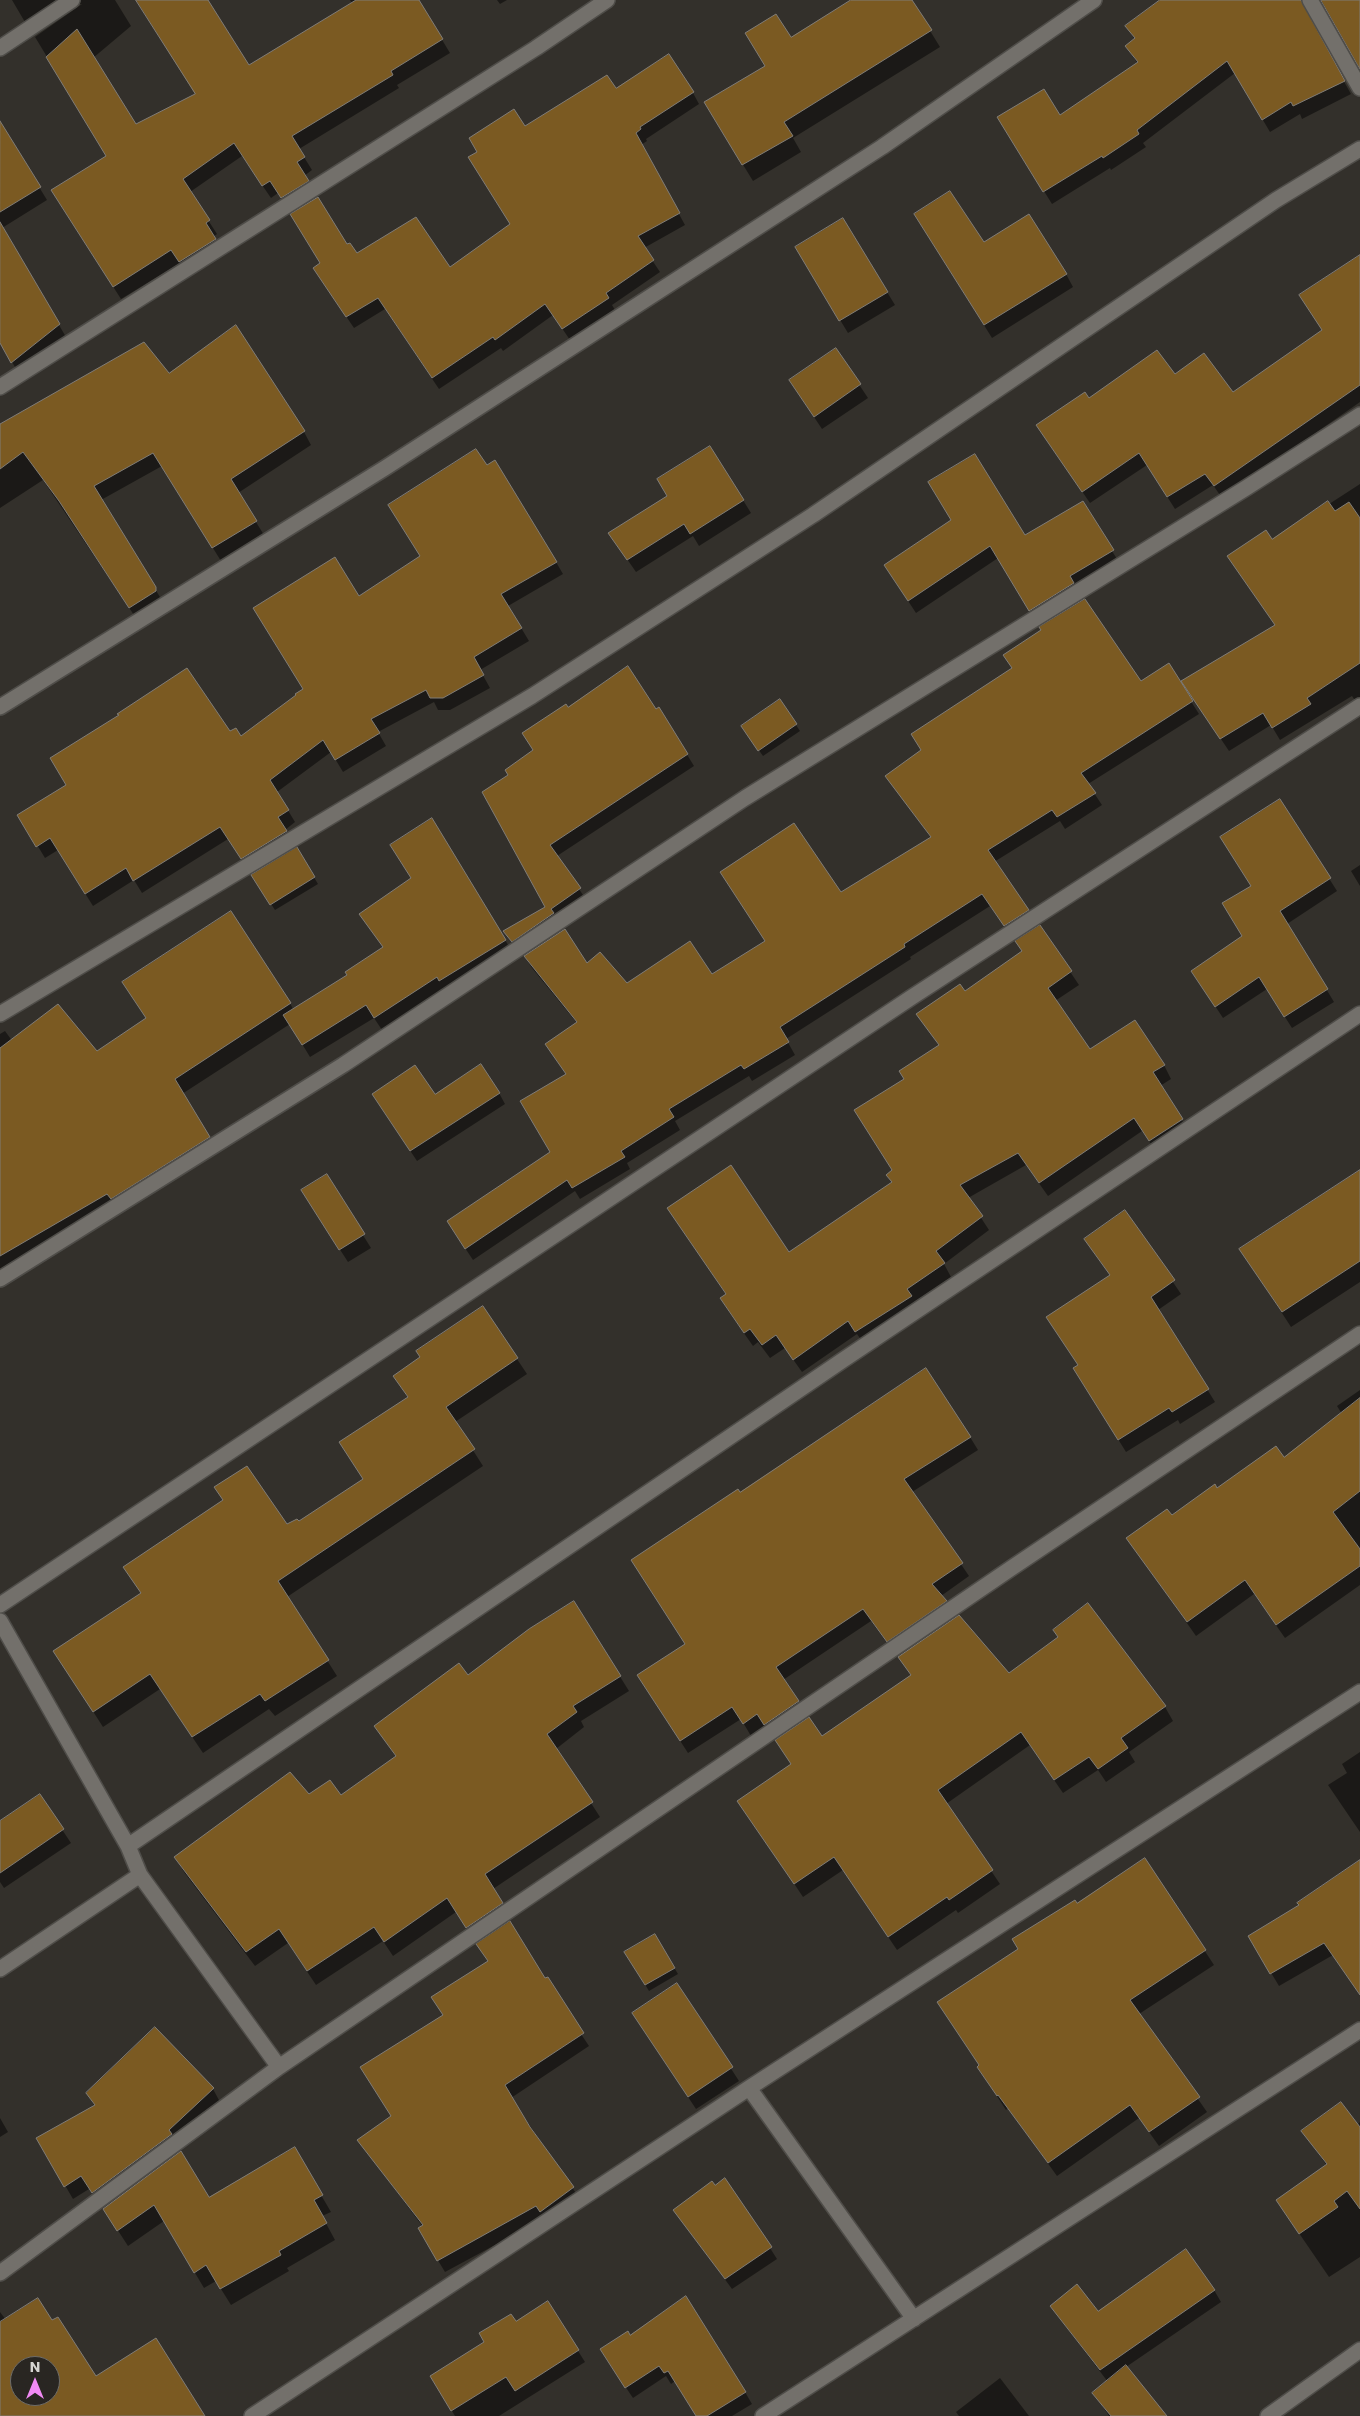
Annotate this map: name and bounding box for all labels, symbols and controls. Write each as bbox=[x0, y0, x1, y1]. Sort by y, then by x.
north arrow bbox=[10, 2356, 60, 2406]
text: N bbox=[30, 2357, 40, 2377]

